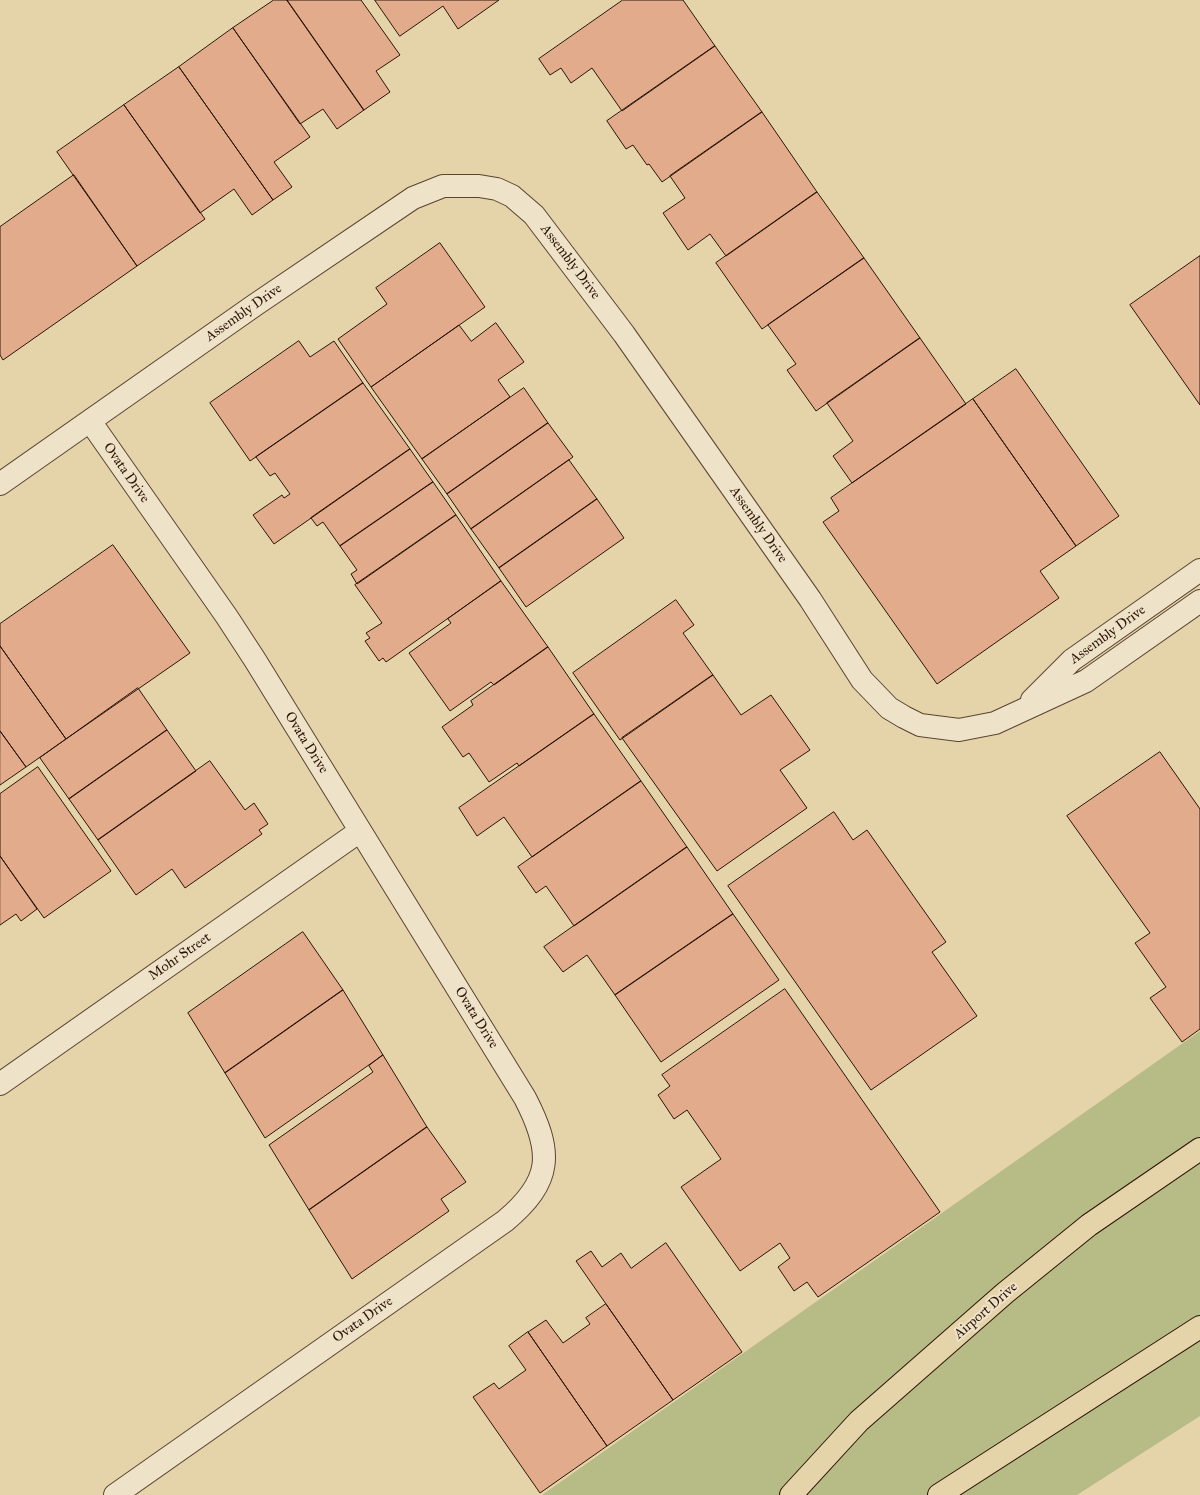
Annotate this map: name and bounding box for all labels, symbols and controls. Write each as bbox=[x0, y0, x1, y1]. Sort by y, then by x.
street label: Assembly Drive bbox=[536, 221, 604, 303]
street label: Assembly Drive bbox=[203, 280, 285, 346]
street label: Ovata Drive bbox=[99, 440, 153, 506]
street label: Assembly Drive bbox=[725, 484, 791, 566]
street label: Assembly Drive bbox=[1067, 602, 1149, 668]
street label: Ovata Drive bbox=[280, 709, 332, 777]
street label: Mohr Street bbox=[146, 929, 214, 985]
street label: Ovata Drive bbox=[450, 984, 502, 1052]
street label: Airport Drive bbox=[951, 1279, 1021, 1343]
street label: Ovata Drive bbox=[330, 1293, 396, 1347]

